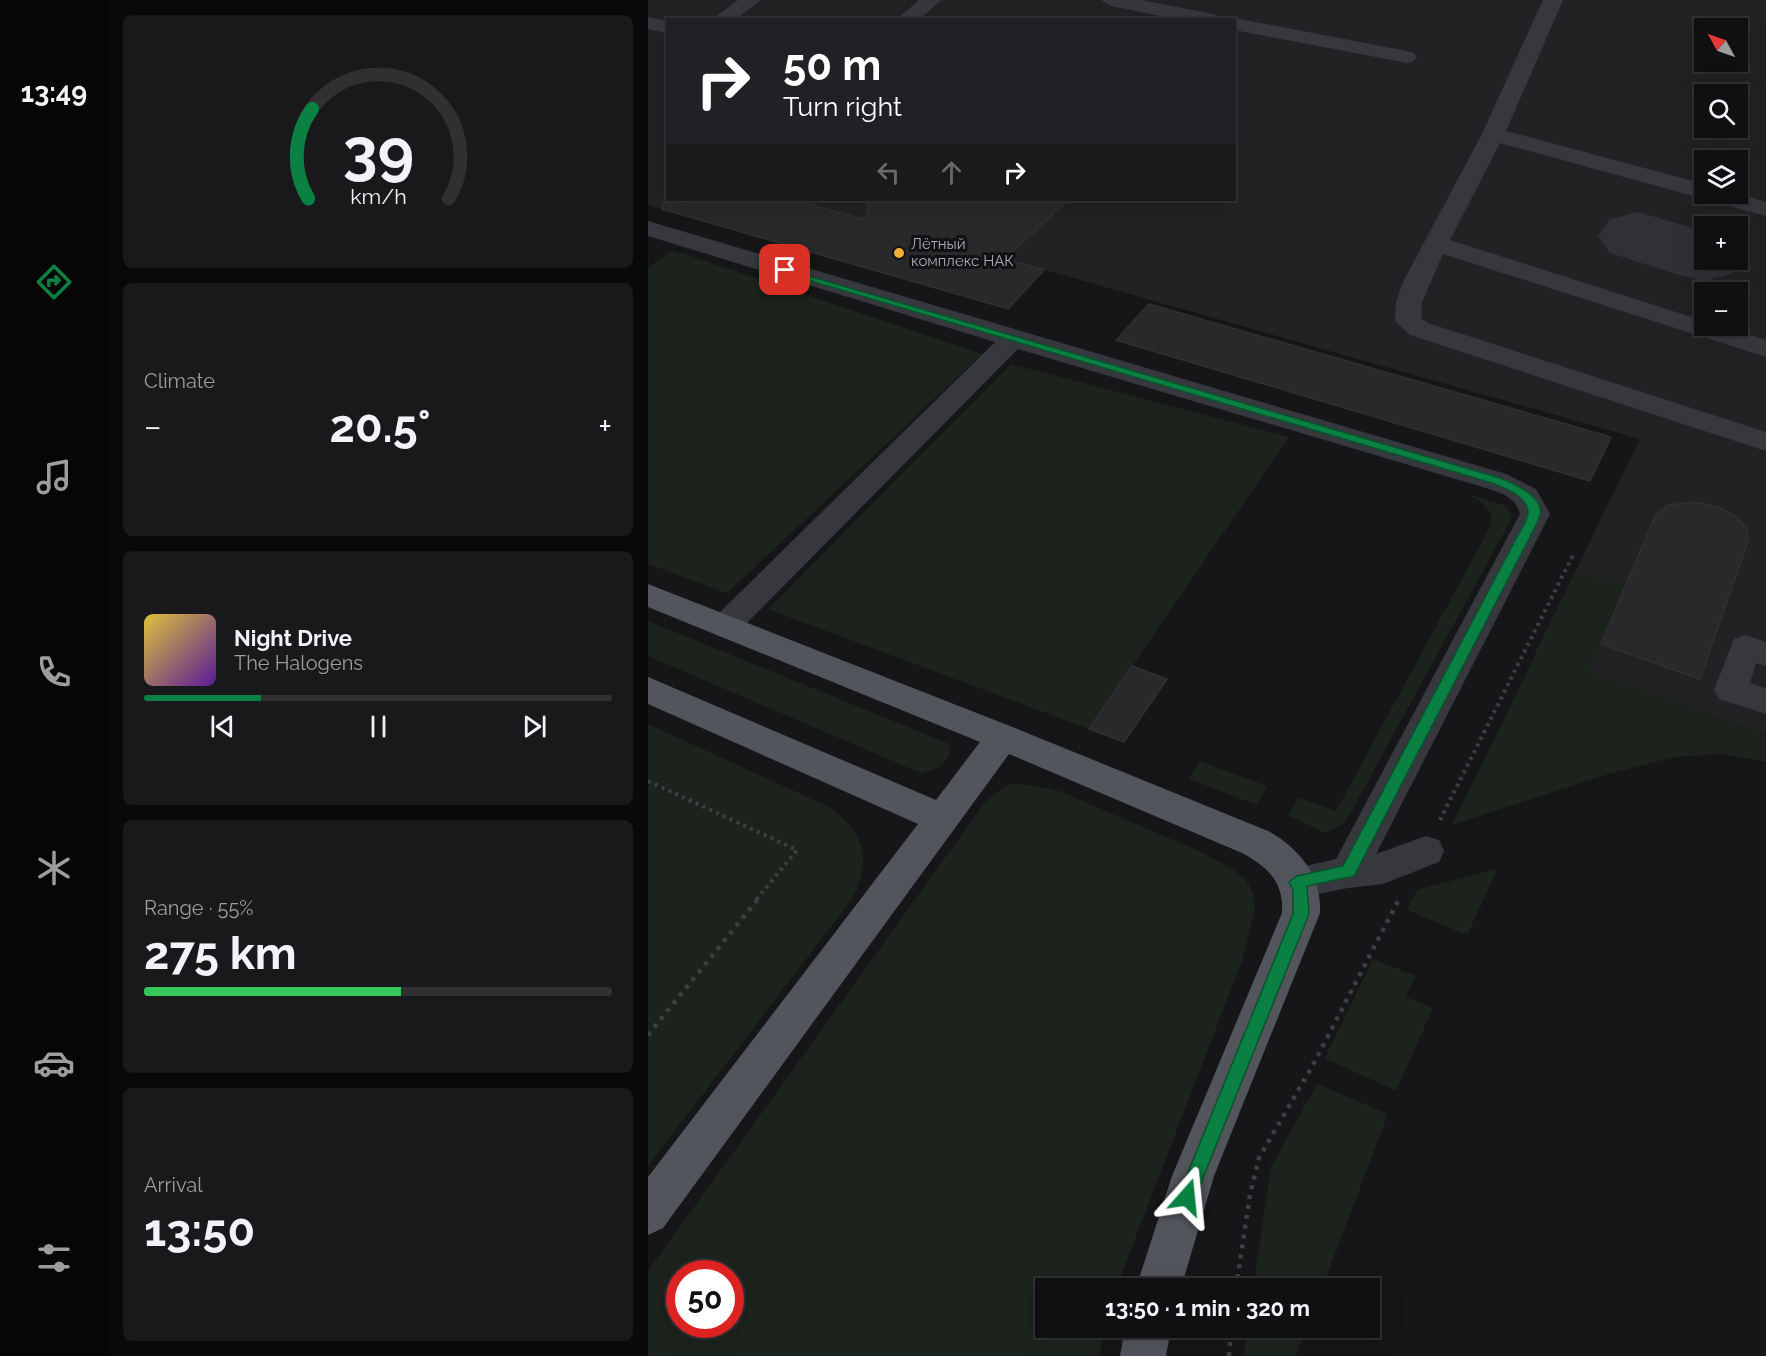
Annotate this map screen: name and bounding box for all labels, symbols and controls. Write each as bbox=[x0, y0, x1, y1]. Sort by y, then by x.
north arrow bbox=[1694, 18, 1748, 72]
map controls bbox=[1694, 18, 1748, 336]
text: 50 m bbox=[783, 41, 881, 90]
icon: right bbox=[684, 42, 762, 120]
text: 13:49 bbox=[21, 77, 87, 108]
button: search bbox=[1694, 84, 1748, 138]
text: Turn right bbox=[783, 91, 902, 122]
text: 39 bbox=[342, 114, 414, 188]
button: layers bbox=[1694, 150, 1748, 204]
icon: left bbox=[872, 156, 905, 189]
icon: ahead bbox=[935, 156, 968, 189]
icon: right bbox=[998, 156, 1031, 189]
text: km/h bbox=[350, 184, 406, 209]
button: + bbox=[1694, 216, 1748, 270]
place label: Лётный комплекс НАК bbox=[911, 235, 1014, 270]
pin bbox=[759, 244, 810, 295]
marker: Лётный комплекс НАК bbox=[892, 246, 906, 260]
icon: arrive bbox=[768, 253, 801, 286]
icon: directions bbox=[33, 261, 75, 303]
button: − bbox=[1694, 282, 1748, 336]
text: Climate bbox=[144, 369, 215, 393]
text: 20.5° bbox=[330, 400, 430, 453]
text: − bbox=[144, 407, 162, 446]
text: + bbox=[598, 407, 612, 446]
icon: music bbox=[33, 456, 75, 498]
text: Night Drive bbox=[234, 625, 352, 651]
icon: phone bbox=[33, 651, 75, 693]
text: The Halogens bbox=[234, 651, 363, 675]
icon: previous bbox=[206, 710, 239, 743]
icon: pause bbox=[362, 710, 395, 743]
icon: next bbox=[518, 710, 551, 743]
icon: climate bbox=[33, 847, 75, 889]
text: Range · 55% bbox=[144, 896, 254, 920]
text: 275 km bbox=[144, 927, 297, 980]
icon: car bbox=[33, 1042, 75, 1084]
position arrow bbox=[1155, 1165, 1219, 1229]
text: Arrival bbox=[144, 1173, 203, 1197]
text: 13:50 bbox=[144, 1204, 255, 1257]
icon: filters bbox=[33, 1237, 75, 1279]
speed limit sign: 50 bbox=[666, 1260, 744, 1338]
text: 13:50 · 1 min · 320 m bbox=[1105, 1295, 1310, 1321]

